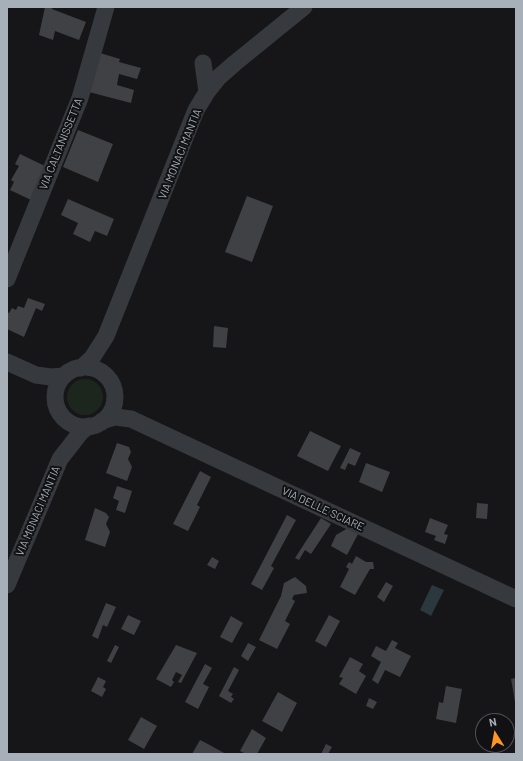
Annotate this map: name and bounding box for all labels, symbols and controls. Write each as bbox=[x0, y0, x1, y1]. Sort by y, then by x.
street label: VIA CALTANISSETTA bbox=[37, 96, 85, 192]
street label: VIA MONACI MANTIA bbox=[156, 107, 204, 201]
street label: VIA MONACI MANTIA bbox=[13, 464, 63, 558]
street label: VIA DELLE SCIARE bbox=[280, 484, 366, 534]
north arrow bbox=[475, 713, 515, 753]
text: N bbox=[488, 715, 498, 729]

